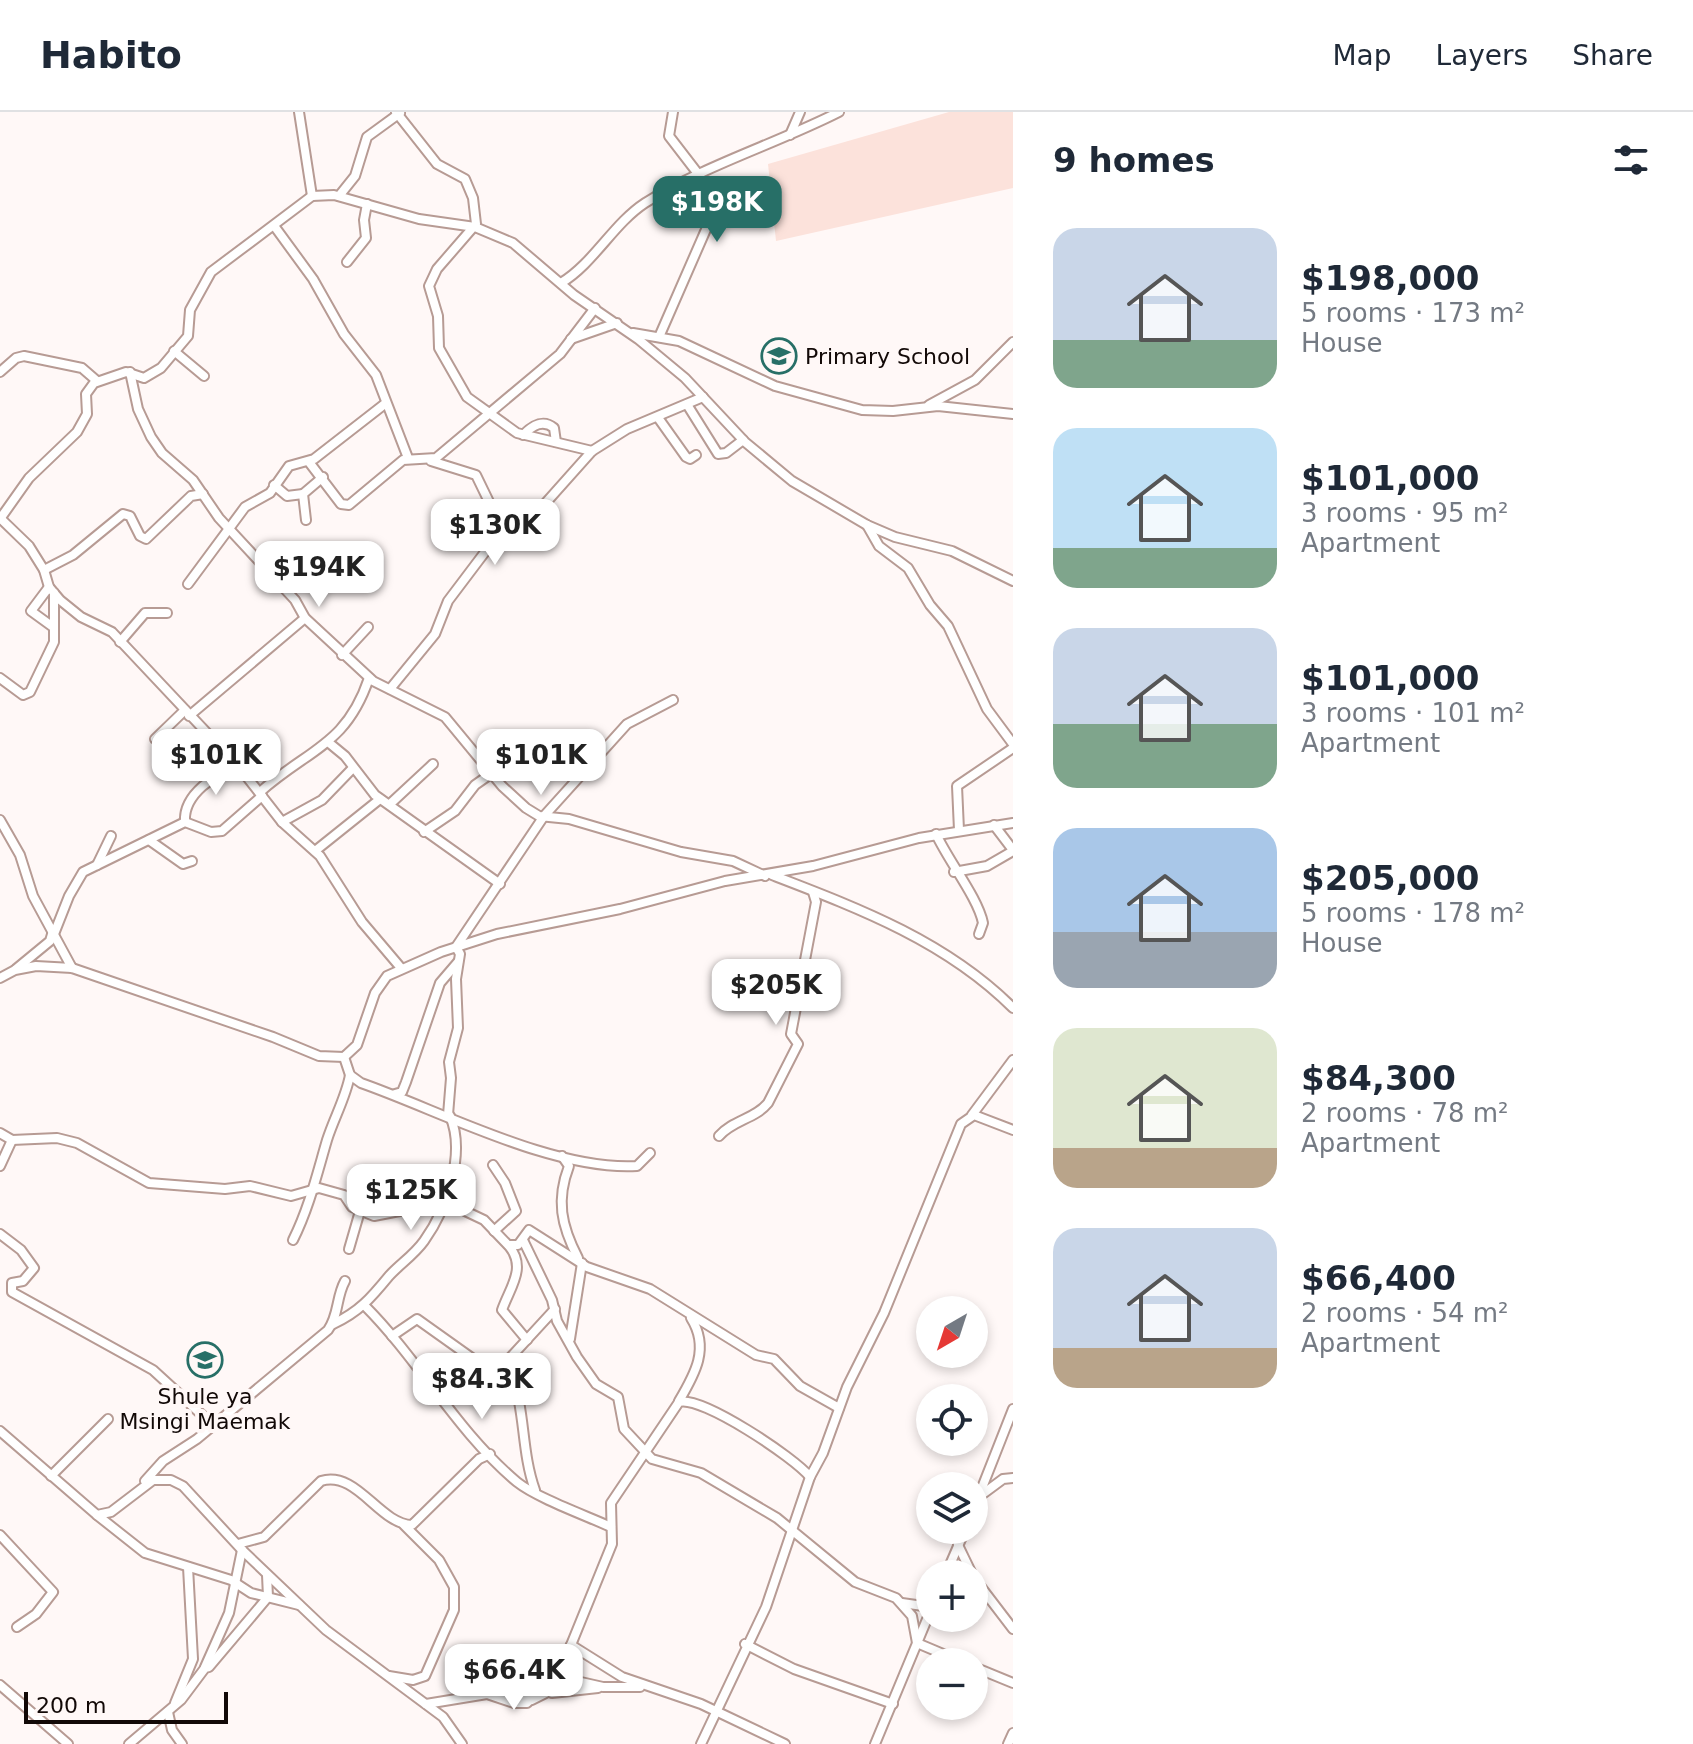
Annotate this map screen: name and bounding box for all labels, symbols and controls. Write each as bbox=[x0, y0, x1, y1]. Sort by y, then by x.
text: Habito bbox=[40, 33, 182, 77]
text: Map bbox=[1332, 39, 1392, 72]
text: Layers bbox=[1436, 39, 1528, 72]
text: Share bbox=[1572, 39, 1653, 72]
icon: filters bbox=[1609, 138, 1653, 182]
text: 9 homes bbox=[1053, 140, 1215, 180]
pin: $198K bbox=[661, 176, 773, 244]
text: $198K bbox=[671, 187, 763, 217]
text: $198,000 bbox=[1301, 258, 1480, 298]
icon: home bbox=[1117, 260, 1213, 356]
text: 5 rooms · 173 m² bbox=[1301, 298, 1525, 328]
text: House bbox=[1301, 328, 1382, 358]
school or university icon: Primary School bbox=[760, 337, 798, 375]
place label: Primary School bbox=[805, 344, 970, 369]
text: $101,000 bbox=[1301, 458, 1480, 498]
icon: home bbox=[1117, 460, 1213, 556]
text: 3 rooms · 95 m² bbox=[1301, 498, 1509, 528]
pin: $130K bbox=[439, 499, 551, 567]
text: $130K bbox=[449, 510, 541, 540]
text: Apartment bbox=[1301, 528, 1440, 558]
pin: $194K bbox=[263, 541, 375, 609]
text: $194K bbox=[273, 552, 365, 582]
text: $101,000 bbox=[1301, 658, 1480, 698]
icon: home bbox=[1117, 660, 1213, 756]
text: 3 rooms · 101 m² bbox=[1301, 698, 1525, 728]
text: Apartment bbox=[1301, 728, 1440, 758]
pin: $101K bbox=[160, 729, 272, 797]
pin: $101K bbox=[485, 729, 597, 797]
text: $101K bbox=[170, 740, 262, 770]
text: $101K bbox=[495, 740, 587, 770]
text: $205,000 bbox=[1301, 858, 1480, 898]
icon: home bbox=[1117, 860, 1213, 956]
text: 5 rooms · 178 m² bbox=[1301, 898, 1525, 928]
text: House bbox=[1301, 928, 1382, 958]
pin: $205K bbox=[720, 959, 832, 1027]
text: $205K bbox=[730, 970, 822, 1000]
text: $84,300 bbox=[1301, 1058, 1456, 1098]
icon: home bbox=[1117, 1060, 1213, 1156]
text: 2 rooms · 78 m² bbox=[1301, 1098, 1509, 1128]
text: Apartment bbox=[1301, 1128, 1440, 1158]
pin: $125K bbox=[355, 1164, 467, 1232]
text: $125K bbox=[365, 1175, 457, 1205]
text: $66,400 bbox=[1301, 1258, 1456, 1298]
icon: home bbox=[1117, 1260, 1213, 1356]
north arrow bbox=[916, 1296, 988, 1368]
map controls bbox=[916, 1296, 988, 1720]
text: 2 rooms · 54 m² bbox=[1301, 1298, 1509, 1328]
text: Apartment bbox=[1301, 1328, 1440, 1358]
school or university icon: Shule ya Msingi Maemak bbox=[186, 1341, 224, 1379]
pin: $84.3K bbox=[417, 1353, 547, 1421]
text: $84.3K bbox=[431, 1364, 533, 1394]
place label: Shule ya Msingi Maemak bbox=[119, 1384, 291, 1434]
button: locate bbox=[916, 1384, 988, 1456]
button: layers bbox=[916, 1472, 988, 1544]
button: + bbox=[916, 1560, 988, 1632]
pin: $66.4K bbox=[449, 1644, 579, 1712]
button: − bbox=[916, 1648, 988, 1720]
text: $66.4K bbox=[463, 1655, 565, 1685]
scale bar bbox=[24, 1688, 228, 1724]
text: 200 m bbox=[36, 1693, 106, 1718]

